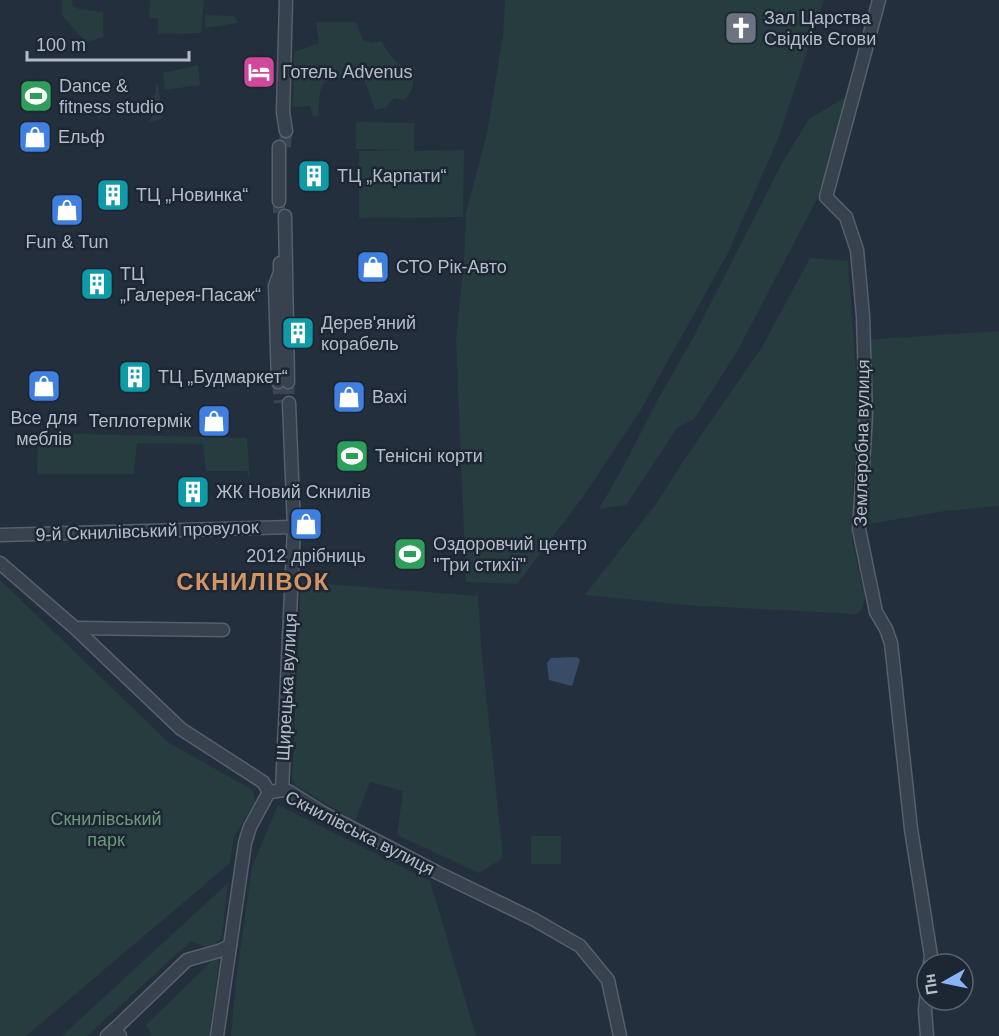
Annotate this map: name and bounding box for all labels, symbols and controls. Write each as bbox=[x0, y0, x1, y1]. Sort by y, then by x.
place label: Зал Царства Свідків Єгови bbox=[764, 8, 876, 49]
church icon: Зал Царства Свідків Єгови bbox=[723, 10, 759, 46]
scale bar bbox=[27, 24, 189, 62]
text: 100 m bbox=[36, 35, 86, 55]
hotel icon: Готель Advenus bbox=[241, 54, 277, 90]
place label: Готель Advenus bbox=[282, 62, 413, 82]
place label: Dance & fitness studio bbox=[59, 76, 164, 117]
sports icon: Dance & fitness studio bbox=[18, 78, 54, 114]
shop icon: Ельф bbox=[17, 119, 53, 155]
place label: Ельф bbox=[58, 127, 105, 147]
building icon: ТЦ „Карпати“ bbox=[296, 158, 332, 194]
place label: ТЦ „Карпати“ bbox=[337, 166, 446, 186]
building icon: ТЦ „Новинка“ bbox=[95, 177, 131, 213]
place label: ТЦ „Новинка“ bbox=[136, 185, 248, 205]
shop icon: Fun & Tun bbox=[49, 192, 85, 228]
place label: Fun & Tun bbox=[25, 232, 109, 252]
shop icon: СТО Рік-Авто bbox=[355, 249, 391, 285]
place label: СТО Рік-Авто bbox=[396, 257, 507, 277]
place label: ТЦ „Галерея-Пасаж“ bbox=[120, 264, 261, 305]
building icon: ТЦ „Галерея-Пасаж“ bbox=[79, 266, 115, 302]
place label: Дерев'яний корабель bbox=[321, 313, 416, 354]
building icon: Дерев'яний корабель bbox=[280, 315, 316, 351]
building icon: ТЦ „Будмаркет“ bbox=[117, 359, 153, 395]
street label: Землеробна вулиця bbox=[851, 359, 873, 527]
place label: ТЦ „Будмаркет“ bbox=[158, 367, 288, 387]
shop icon: Все для меблів bbox=[26, 368, 62, 404]
shop icon: Baxi bbox=[331, 379, 367, 415]
place label: Baxi bbox=[372, 387, 407, 407]
shop icon: Теплотермік bbox=[196, 403, 232, 439]
place label: Все для меблів bbox=[11, 408, 77, 449]
place label: Теплотермік bbox=[89, 411, 191, 431]
sports icon: Тенісні корти bbox=[334, 438, 370, 474]
place label: Тенісні корти bbox=[375, 446, 483, 466]
building icon: ЖК Новий Скнилів bbox=[175, 474, 211, 510]
place label: ЖК Новий Скнилів bbox=[216, 482, 371, 502]
shop icon: 2012 дрібниць bbox=[288, 506, 324, 542]
street label: 9-й Скнилівський провулок bbox=[35, 517, 259, 545]
place label: Оздоровчий центр "Три стихії" bbox=[433, 534, 587, 575]
sports icon: Оздоровчий центр "Три стихії" bbox=[392, 536, 428, 572]
place label: 2012 дрібниць bbox=[246, 546, 366, 566]
district label: СКНИЛІВОК bbox=[176, 568, 330, 595]
street label: Щирецька вулиця bbox=[273, 612, 301, 762]
street label: Скнилівська вулиця bbox=[282, 787, 438, 879]
park label: Скнилівський парк bbox=[50, 809, 162, 850]
north arrow bbox=[915, 952, 975, 1012]
text: Пн bbox=[921, 972, 941, 996]

